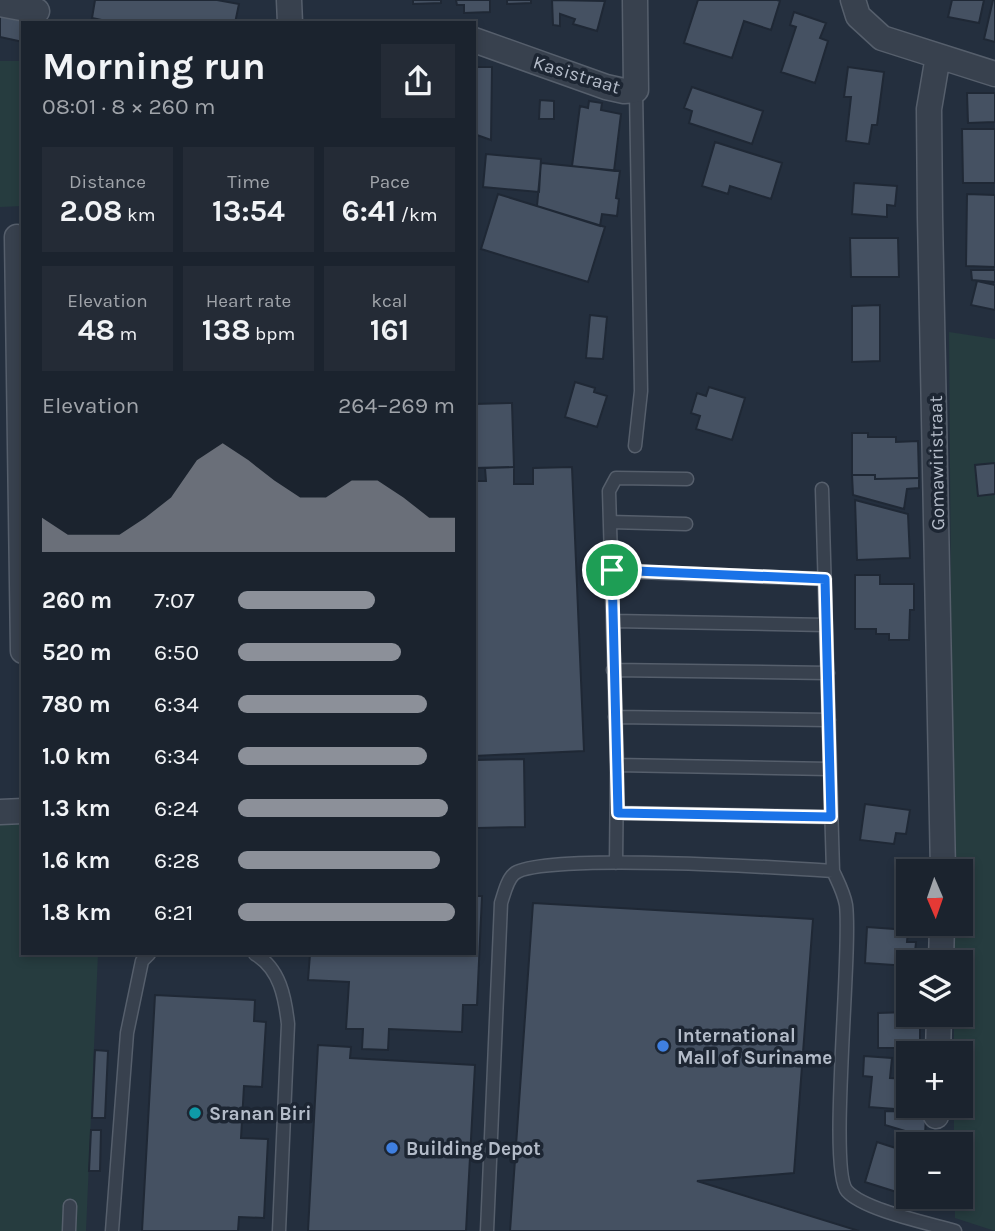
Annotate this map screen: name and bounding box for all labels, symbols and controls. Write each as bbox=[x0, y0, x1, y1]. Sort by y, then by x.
text: Morning run bbox=[42, 44, 266, 89]
button: share bbox=[381, 44, 455, 118]
street label: Kasistraat bbox=[531, 51, 623, 99]
text: 08:01 · 8 × 260 m bbox=[42, 93, 216, 120]
text: Distance bbox=[69, 171, 146, 193]
text: Time bbox=[227, 171, 270, 193]
text: Pace bbox=[369, 171, 410, 193]
text: 2.08 bbox=[60, 193, 122, 229]
text: 13:54 bbox=[212, 193, 285, 229]
text: 6:41 bbox=[341, 193, 396, 229]
text: km bbox=[122, 204, 155, 226]
text: /km bbox=[396, 204, 438, 226]
text: Elevation bbox=[67, 290, 148, 312]
text: Heart rate bbox=[206, 290, 291, 312]
text: kcal bbox=[371, 290, 408, 312]
text: 48 bbox=[78, 312, 115, 348]
text: 138 bbox=[202, 312, 251, 348]
text: 161 bbox=[370, 312, 409, 348]
text: m bbox=[115, 323, 137, 345]
text: bpm bbox=[251, 323, 295, 345]
text: Elevation bbox=[42, 392, 139, 419]
text: 264–269 m bbox=[338, 392, 455, 419]
street label: Gomawiristraat bbox=[925, 395, 949, 531]
pin bbox=[582, 540, 642, 600]
icon: arrive bbox=[593, 551, 631, 589]
text: 260 m bbox=[42, 587, 112, 614]
text: 7:07 bbox=[154, 587, 195, 614]
text: 520 m bbox=[42, 639, 112, 666]
text: 6:50 bbox=[154, 639, 199, 666]
text: 780 m bbox=[42, 691, 111, 718]
text: 6:34 bbox=[154, 691, 199, 718]
text: 1.0 km bbox=[42, 743, 111, 770]
text: 6:34 bbox=[154, 743, 199, 770]
text: 1.3 km bbox=[42, 795, 111, 822]
text: 6:24 bbox=[154, 795, 199, 822]
text: 1.6 km bbox=[42, 847, 110, 874]
text: 6:28 bbox=[154, 847, 200, 874]
north arrow bbox=[896, 859, 973, 936]
map controls bbox=[896, 859, 973, 1209]
text: 1.8 km bbox=[42, 899, 111, 926]
text: 6:21 bbox=[154, 899, 193, 926]
button: layers bbox=[896, 950, 973, 1027]
place label: International Mall of Suriname bbox=[677, 1025, 832, 1069]
marker: International Mall of Suriname bbox=[655, 1038, 671, 1054]
button: + bbox=[896, 1041, 973, 1118]
place label: Sranan Biri bbox=[209, 1103, 312, 1125]
marker: Sranan Biri bbox=[187, 1105, 203, 1121]
button: − bbox=[896, 1132, 973, 1209]
place label: Building Depot bbox=[406, 1138, 541, 1160]
marker: Building Depot bbox=[384, 1140, 400, 1156]

